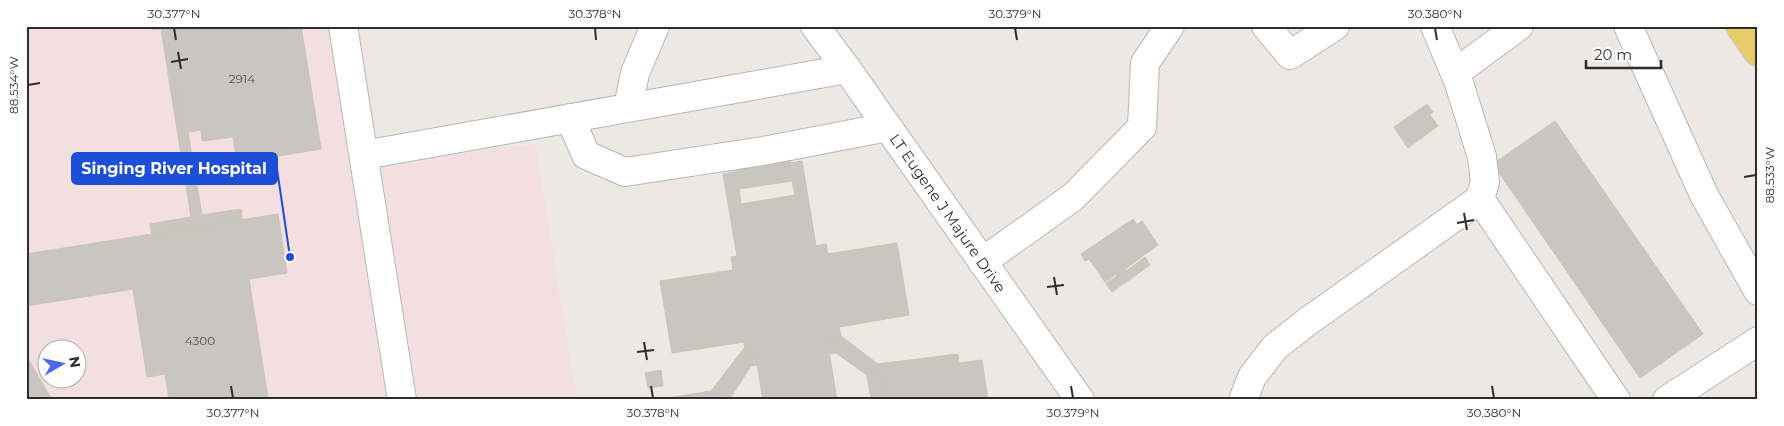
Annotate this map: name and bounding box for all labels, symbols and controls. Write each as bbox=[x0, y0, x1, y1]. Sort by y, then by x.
text: 30.377°N bbox=[148, 6, 200, 21]
text: 30.378°N bbox=[568, 6, 622, 21]
text: 30.379°N bbox=[988, 6, 1042, 21]
text: 30.380°N bbox=[1408, 6, 1462, 21]
scale bar bbox=[1586, 38, 1662, 70]
text: 20 m bbox=[1594, 45, 1632, 64]
text: 88.534°W bbox=[6, 56, 21, 114]
house number: 2914 bbox=[229, 71, 255, 86]
street label: LT Eugene J Majure Drive bbox=[886, 130, 1010, 296]
text: 88.533°W bbox=[1762, 147, 1777, 203]
callout: Singing River Hospital bbox=[72, 153, 277, 184]
text: Singing River Hospital bbox=[81, 159, 267, 178]
house number: 4300 bbox=[185, 333, 215, 348]
north arrow bbox=[38, 338, 88, 388]
text: N bbox=[65, 355, 85, 369]
text: 30.377°N bbox=[207, 405, 259, 420]
text: 30.378°N bbox=[626, 405, 680, 420]
text: 30.379°N bbox=[1046, 405, 1100, 420]
text: 30.380°N bbox=[1467, 405, 1521, 420]

